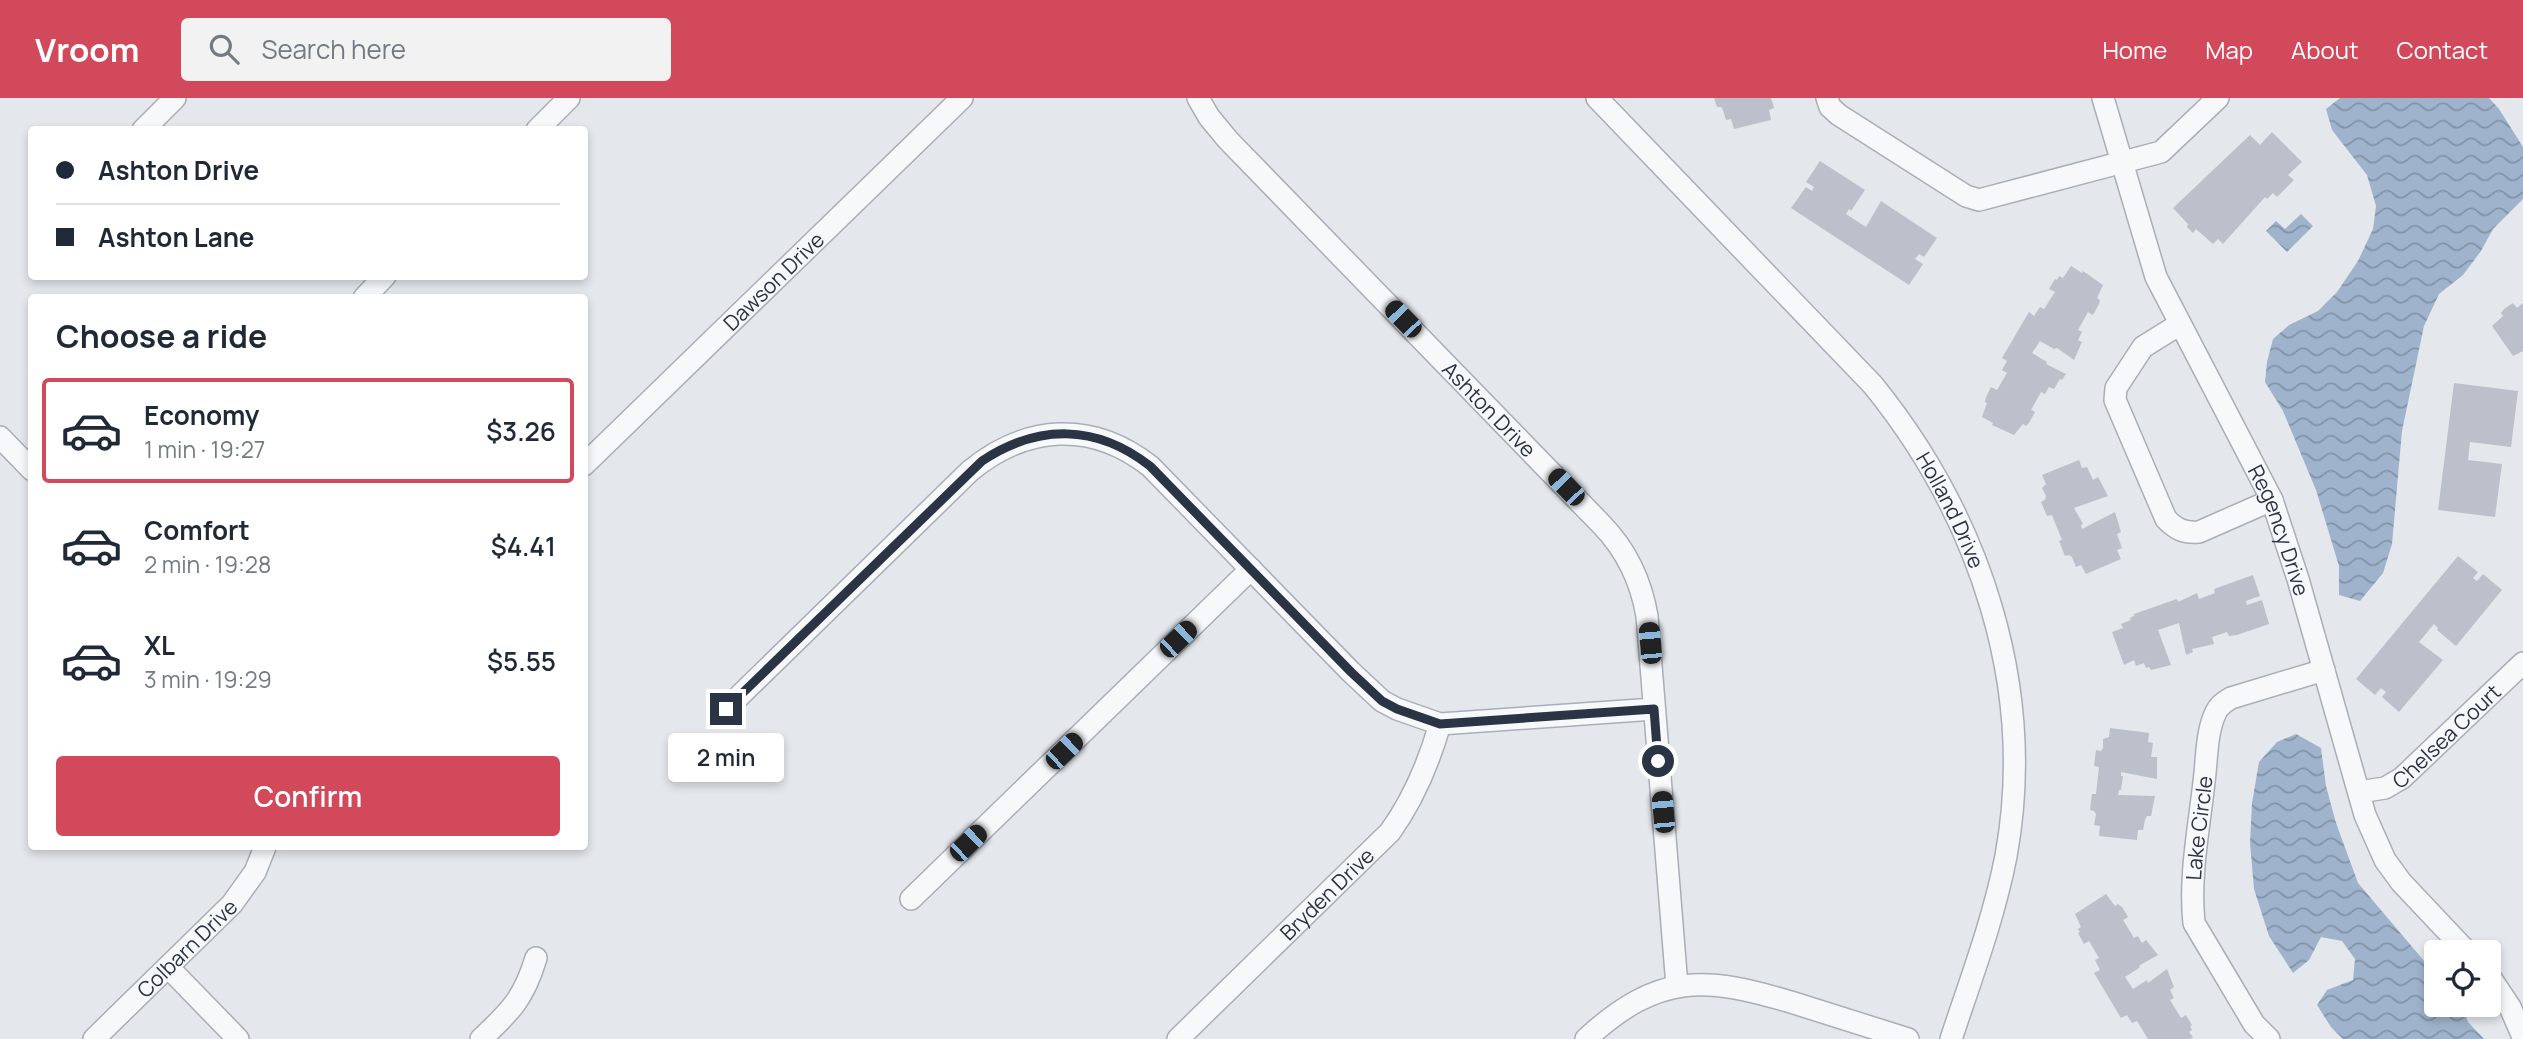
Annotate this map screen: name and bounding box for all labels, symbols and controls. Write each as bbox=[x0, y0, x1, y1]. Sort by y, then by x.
search box bbox=[181, 18, 671, 81]
text: Vroom bbox=[35, 27, 139, 72]
icon: search bbox=[205, 30, 243, 68]
text: Search here bbox=[261, 31, 406, 67]
text: Home bbox=[2102, 33, 2167, 66]
text: Map bbox=[2205, 33, 2253, 66]
text: About bbox=[2291, 33, 2359, 66]
text: Contact bbox=[2397, 33, 2488, 66]
text: Ashton Drive bbox=[98, 152, 259, 188]
text: Ashton Lane bbox=[98, 219, 254, 255]
street label: Dawson Drive bbox=[717, 226, 830, 337]
car bbox=[1381, 297, 1426, 341]
text: Choose a ride bbox=[56, 314, 267, 358]
street label: Ashton Drive bbox=[1437, 355, 1542, 463]
text: Economy bbox=[144, 397, 259, 433]
icon: car bbox=[60, 399, 123, 462]
text: $3.26 bbox=[486, 413, 556, 449]
text: 1 min · 19:27 bbox=[144, 433, 265, 465]
street label: Holland Drive bbox=[1910, 447, 1991, 572]
street label: Regency Drive bbox=[2242, 460, 2316, 599]
car bbox=[1544, 465, 1589, 509]
text: Comfort bbox=[144, 512, 250, 548]
icon: car bbox=[60, 514, 123, 577]
text: $4.41 bbox=[491, 528, 556, 564]
text: 2 min · 19:28 bbox=[144, 548, 271, 580]
car bbox=[1156, 617, 1201, 661]
car bbox=[1638, 621, 1663, 665]
text: XL bbox=[144, 627, 175, 663]
icon: car bbox=[60, 629, 123, 692]
text: $5.55 bbox=[487, 643, 556, 679]
text: 3 min · 19:29 bbox=[144, 663, 272, 695]
street label: Chelsea Court bbox=[2387, 678, 2506, 795]
route end bbox=[710, 693, 742, 725]
car bbox=[1042, 729, 1087, 773]
callout: 2 min bbox=[668, 734, 784, 782]
text: 2 min bbox=[697, 741, 755, 773]
route start bbox=[1642, 745, 1674, 777]
button: Confirm bbox=[56, 756, 560, 836]
street label: Lake Circle bbox=[2179, 774, 2219, 881]
car bbox=[1651, 790, 1676, 834]
car bbox=[946, 821, 991, 865]
street label: Bryden Drive bbox=[1274, 841, 1380, 946]
street label: Colbarn Drive bbox=[131, 893, 243, 1004]
map controls bbox=[2424, 940, 2501, 1017]
button: locate bbox=[2424, 940, 2501, 1017]

